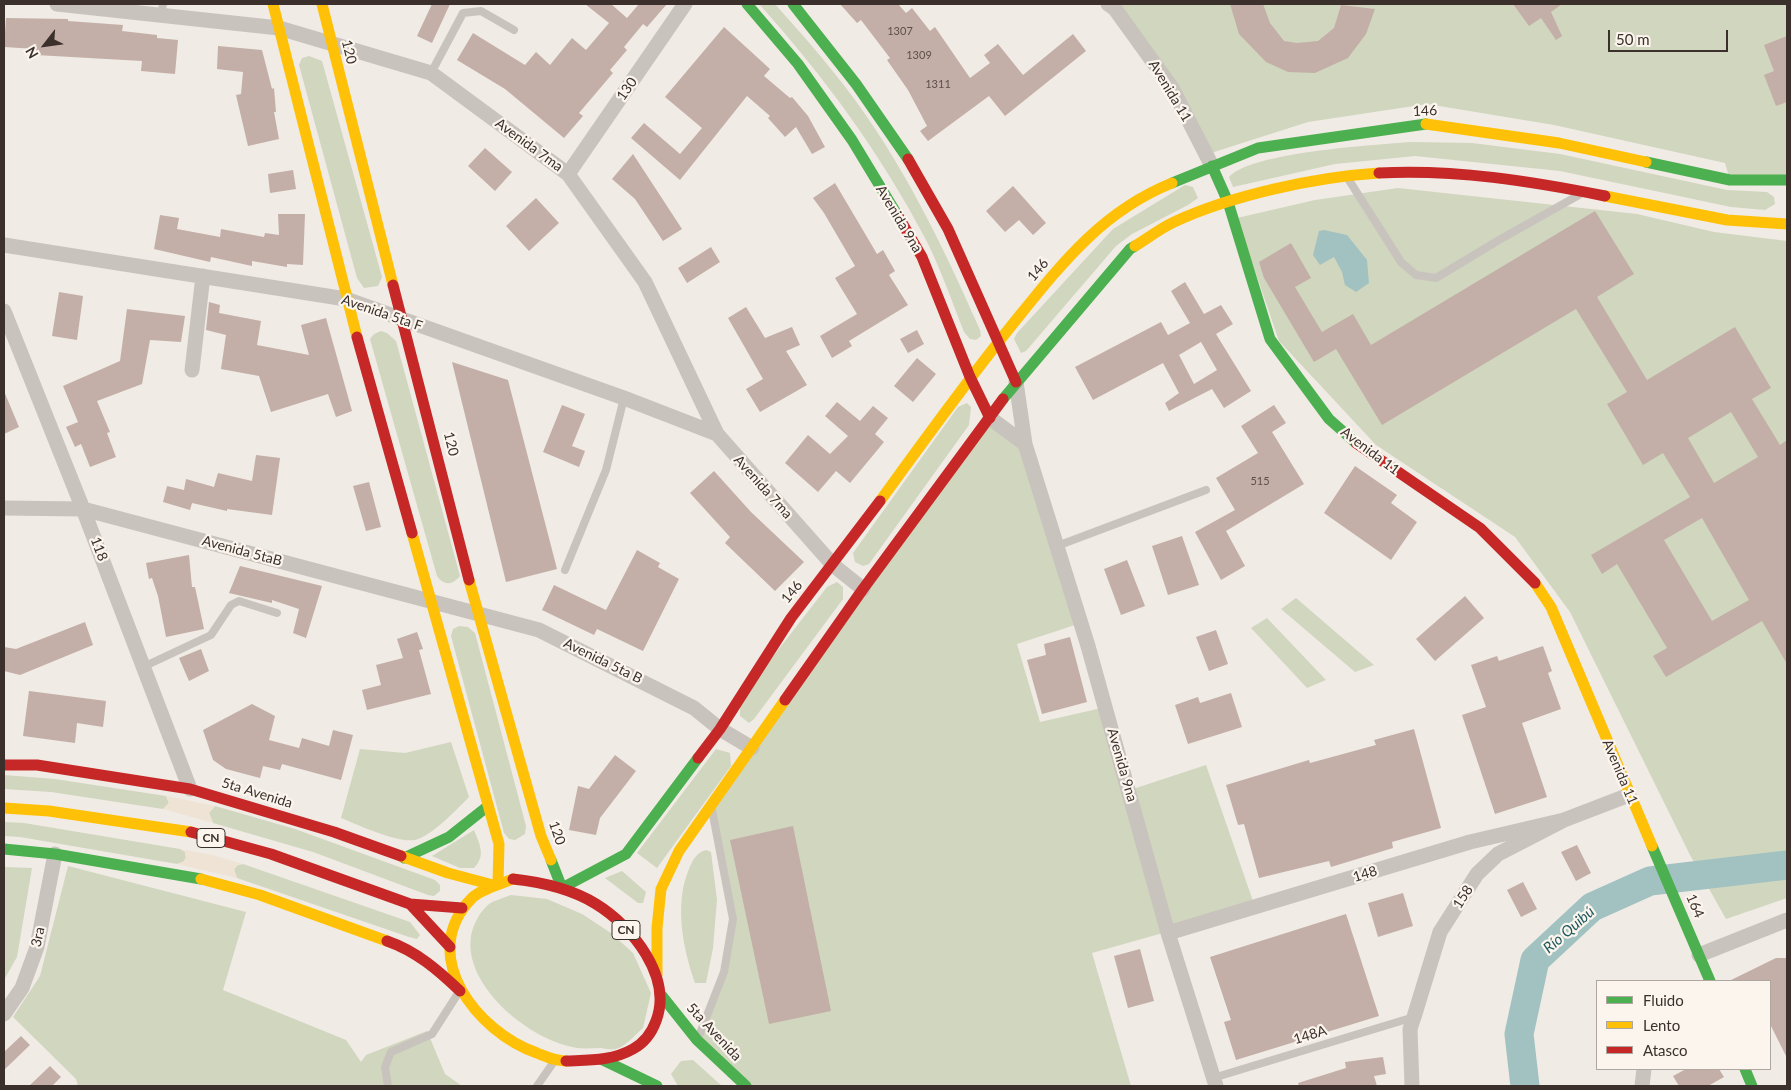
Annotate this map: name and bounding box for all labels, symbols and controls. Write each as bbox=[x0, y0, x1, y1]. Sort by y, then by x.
north arrow bbox=[20, 20, 70, 70]
scale bar bbox=[1611, 20, 1731, 52]
house number: 1307 bbox=[887, 24, 913, 38]
text: 50 m bbox=[1616, 30, 1650, 48]
street label: 120 bbox=[338, 38, 360, 66]
text: N bbox=[22, 44, 42, 62]
house number: 1309 bbox=[906, 48, 932, 62]
street label: Avenida 11 bbox=[1145, 57, 1195, 125]
street label: 130 bbox=[613, 74, 641, 104]
house number: 1311 bbox=[925, 77, 951, 91]
street label: 146 bbox=[1413, 102, 1437, 120]
street label: Avenida 7ma bbox=[492, 115, 566, 175]
street label: Avenida 9na bbox=[872, 182, 926, 256]
street label: 146 bbox=[1024, 255, 1052, 285]
street label: Avenida 5ta F bbox=[339, 291, 425, 335]
street label: Avenida 11 bbox=[1337, 423, 1403, 479]
street label: 120 bbox=[440, 430, 462, 458]
street label: Avenida 7ma bbox=[730, 452, 796, 522]
house number: 515 bbox=[1250, 474, 1270, 488]
street label: Avenida 5taB bbox=[200, 532, 284, 570]
street label: 118 bbox=[87, 535, 111, 563]
street label: 146 bbox=[778, 577, 806, 607]
street label: Avenida 5ta B bbox=[561, 635, 645, 687]
street label: Avenida 9na bbox=[1103, 726, 1141, 804]
street label: Avenida 11 bbox=[1599, 737, 1641, 807]
street label: 5ta Avenida bbox=[220, 774, 294, 812]
street label: 120 bbox=[545, 819, 569, 847]
road number: CN bbox=[197, 828, 225, 848]
street label: 148 bbox=[1351, 862, 1379, 886]
street label: 158 bbox=[1449, 882, 1477, 912]
street label: 164 bbox=[1683, 892, 1707, 920]
water label: Río Quibú bbox=[1540, 903, 1598, 957]
road number: CN bbox=[612, 920, 640, 940]
street label: 3ra bbox=[28, 925, 48, 949]
legend bbox=[1596, 980, 1771, 1070]
text: Fluido bbox=[1643, 991, 1684, 1009]
street label: 5ta Avenida bbox=[683, 1000, 745, 1064]
text: Lento bbox=[1643, 1016, 1680, 1034]
street label: 148A bbox=[1291, 1022, 1329, 1048]
text: Atasco bbox=[1643, 1041, 1688, 1059]

